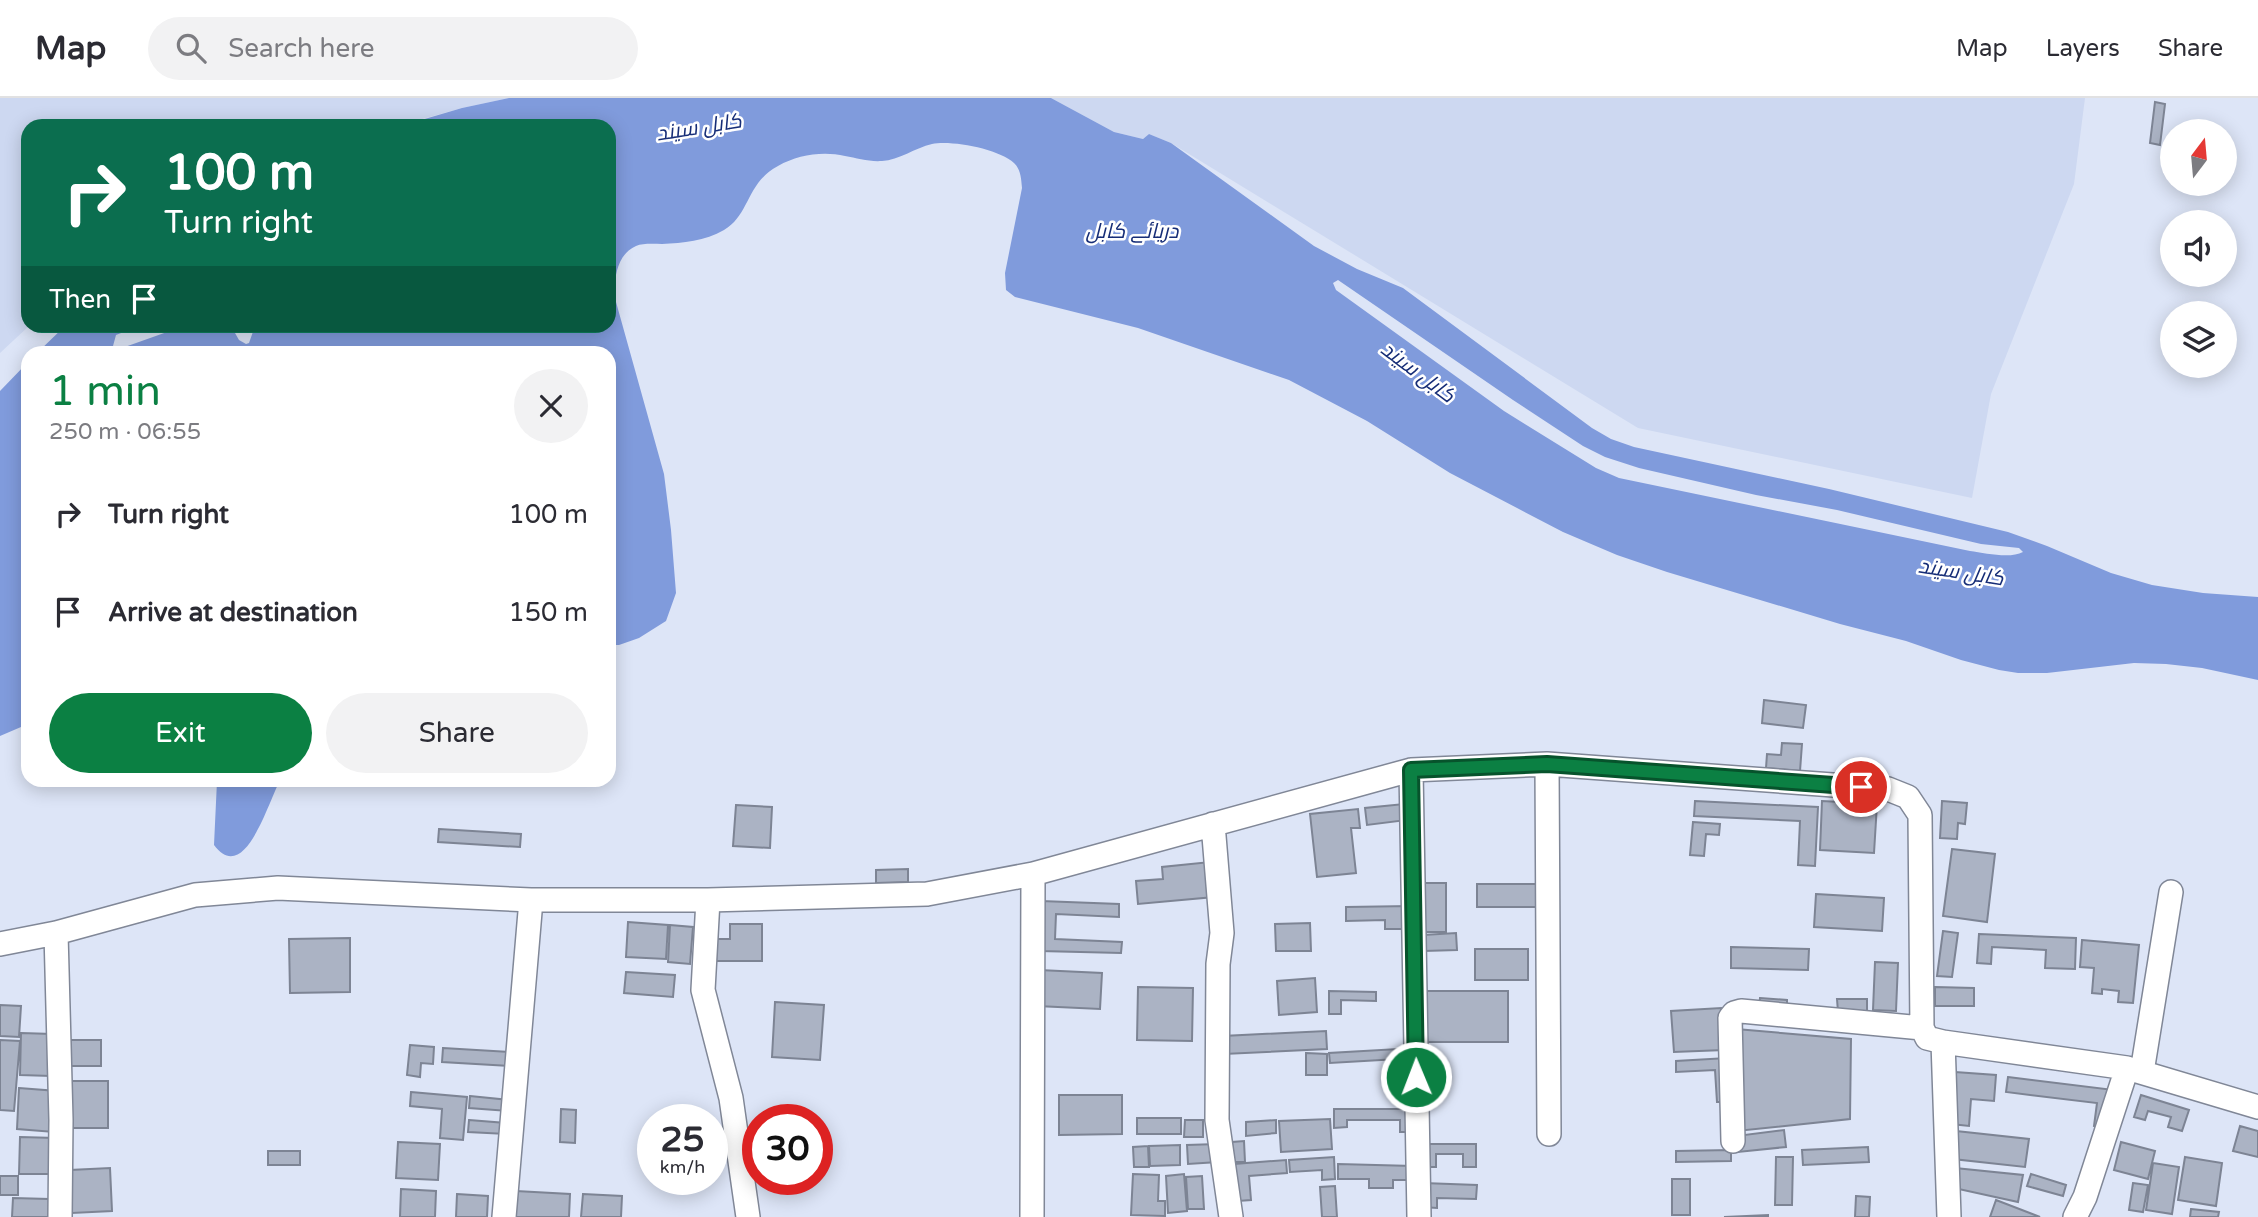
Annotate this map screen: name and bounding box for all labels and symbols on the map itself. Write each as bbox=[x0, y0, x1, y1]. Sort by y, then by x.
water label: کابل سيند bbox=[655, 108, 744, 147]
north arrow bbox=[2160, 119, 2236, 196]
water label: دریائے کابل bbox=[1086, 219, 1179, 244]
water label: کابل سيند bbox=[1376, 337, 1460, 408]
water label: کابل سيند bbox=[1916, 553, 2005, 592]
pin bbox=[1831, 757, 1891, 817]
position arrow bbox=[1379, 1040, 1453, 1114]
speed limit sign: 30 bbox=[742, 1104, 833, 1195]

